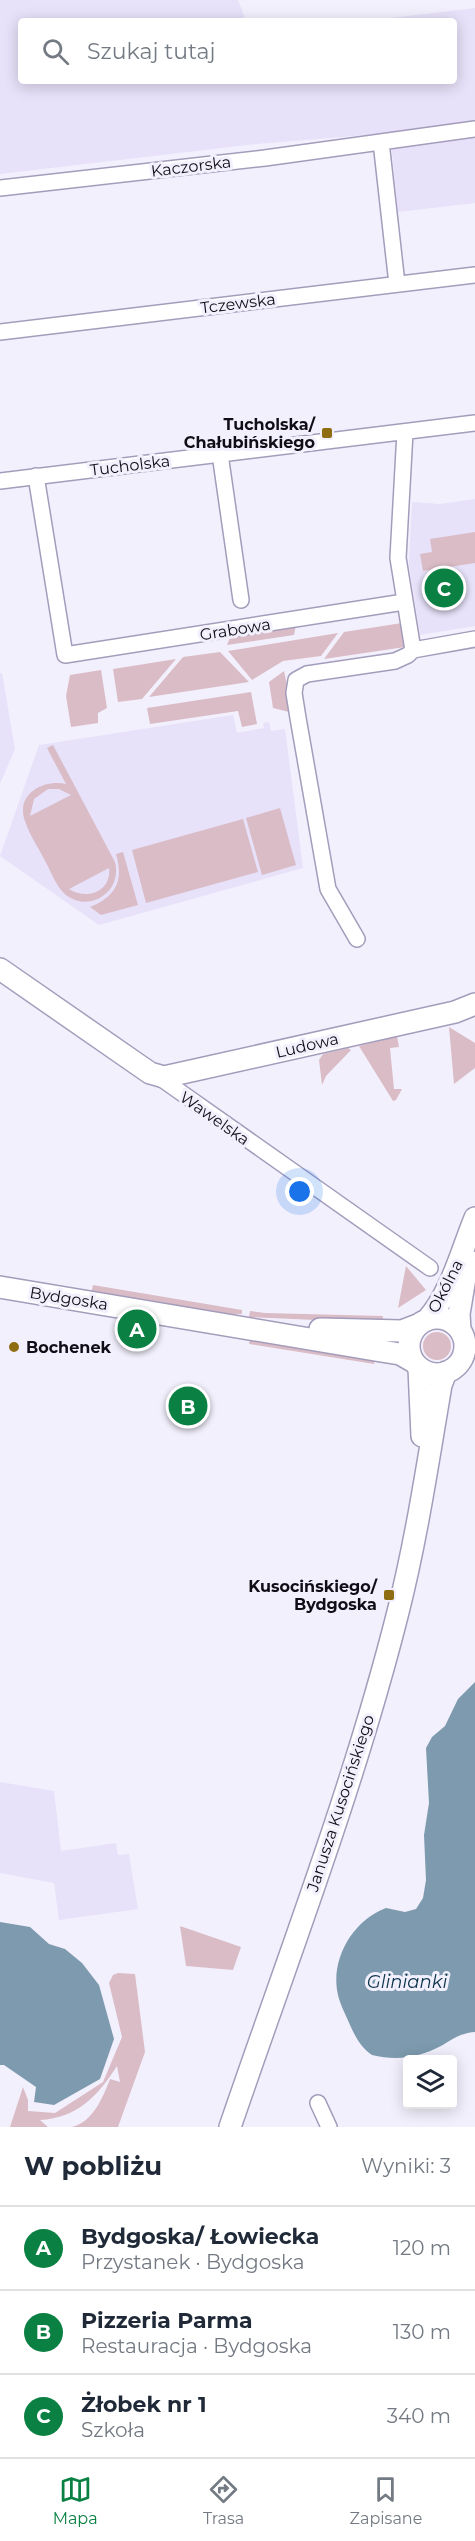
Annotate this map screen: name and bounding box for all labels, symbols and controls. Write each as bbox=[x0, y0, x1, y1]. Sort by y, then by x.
search box bbox=[18, 18, 457, 84]
icon: search bbox=[39, 35, 72, 68]
text: Szukaj tutaj bbox=[87, 38, 215, 65]
street label: Kaczorska bbox=[150, 152, 232, 181]
street label: Tczewska bbox=[200, 289, 277, 318]
place label: Tucholska/ Chałubińskiego bbox=[184, 415, 316, 452]
marker: Tucholska/ Chałubińskiego bbox=[320, 426, 334, 440]
street label: Tucholska bbox=[89, 451, 171, 480]
pin: C bbox=[424, 566, 464, 610]
street label: Grabowa bbox=[198, 615, 272, 644]
street label: Ludowa bbox=[274, 1029, 340, 1062]
street label: Wawelska bbox=[176, 1088, 253, 1149]
your location bbox=[285, 1177, 314, 1206]
street label: Okólna bbox=[424, 1256, 467, 1316]
street label: Bydgoska bbox=[28, 1283, 109, 1314]
pin: A bbox=[118, 1306, 156, 1352]
place label: Bochenek bbox=[26, 1338, 112, 1357]
marker: Bochenek bbox=[7, 1340, 21, 1354]
pin: B bbox=[168, 1384, 207, 1428]
place label: Kusocińskiego/ Bydgoska bbox=[248, 1577, 378, 1614]
marker: Kusocińskiego/ Bydgoska bbox=[382, 1588, 396, 1602]
street label: Janusza Kusocińskiego bbox=[303, 1712, 378, 1895]
water label: Glinianki bbox=[367, 1971, 447, 1993]
map controls bbox=[403, 2055, 457, 2109]
button: layers bbox=[403, 2055, 457, 2109]
text: W pobliżu bbox=[24, 2150, 162, 2182]
text: Wyniki: 3 bbox=[361, 2154, 451, 2178]
text: Bydgoska/ Łowiecka bbox=[81, 2223, 319, 2250]
text: A bbox=[36, 2236, 51, 2260]
text: 120 m bbox=[393, 2236, 451, 2260]
text: Przystanek · Bydgoska bbox=[81, 2250, 305, 2274]
text: Pizzeria Parma bbox=[81, 2307, 253, 2334]
text: B bbox=[36, 2320, 51, 2344]
text: 130 m bbox=[393, 2320, 451, 2344]
text: Restauracja · Bydgoska bbox=[81, 2334, 312, 2358]
text: Żłobek nr 1 bbox=[81, 2391, 207, 2418]
text: C bbox=[36, 2404, 51, 2428]
text: 340 m bbox=[387, 2404, 451, 2428]
text: Szkoła bbox=[81, 2418, 145, 2442]
tab: Mapa bbox=[53, 2473, 98, 2528]
tab: Trasa bbox=[203, 2473, 244, 2528]
tab: Zapisane bbox=[350, 2473, 422, 2528]

